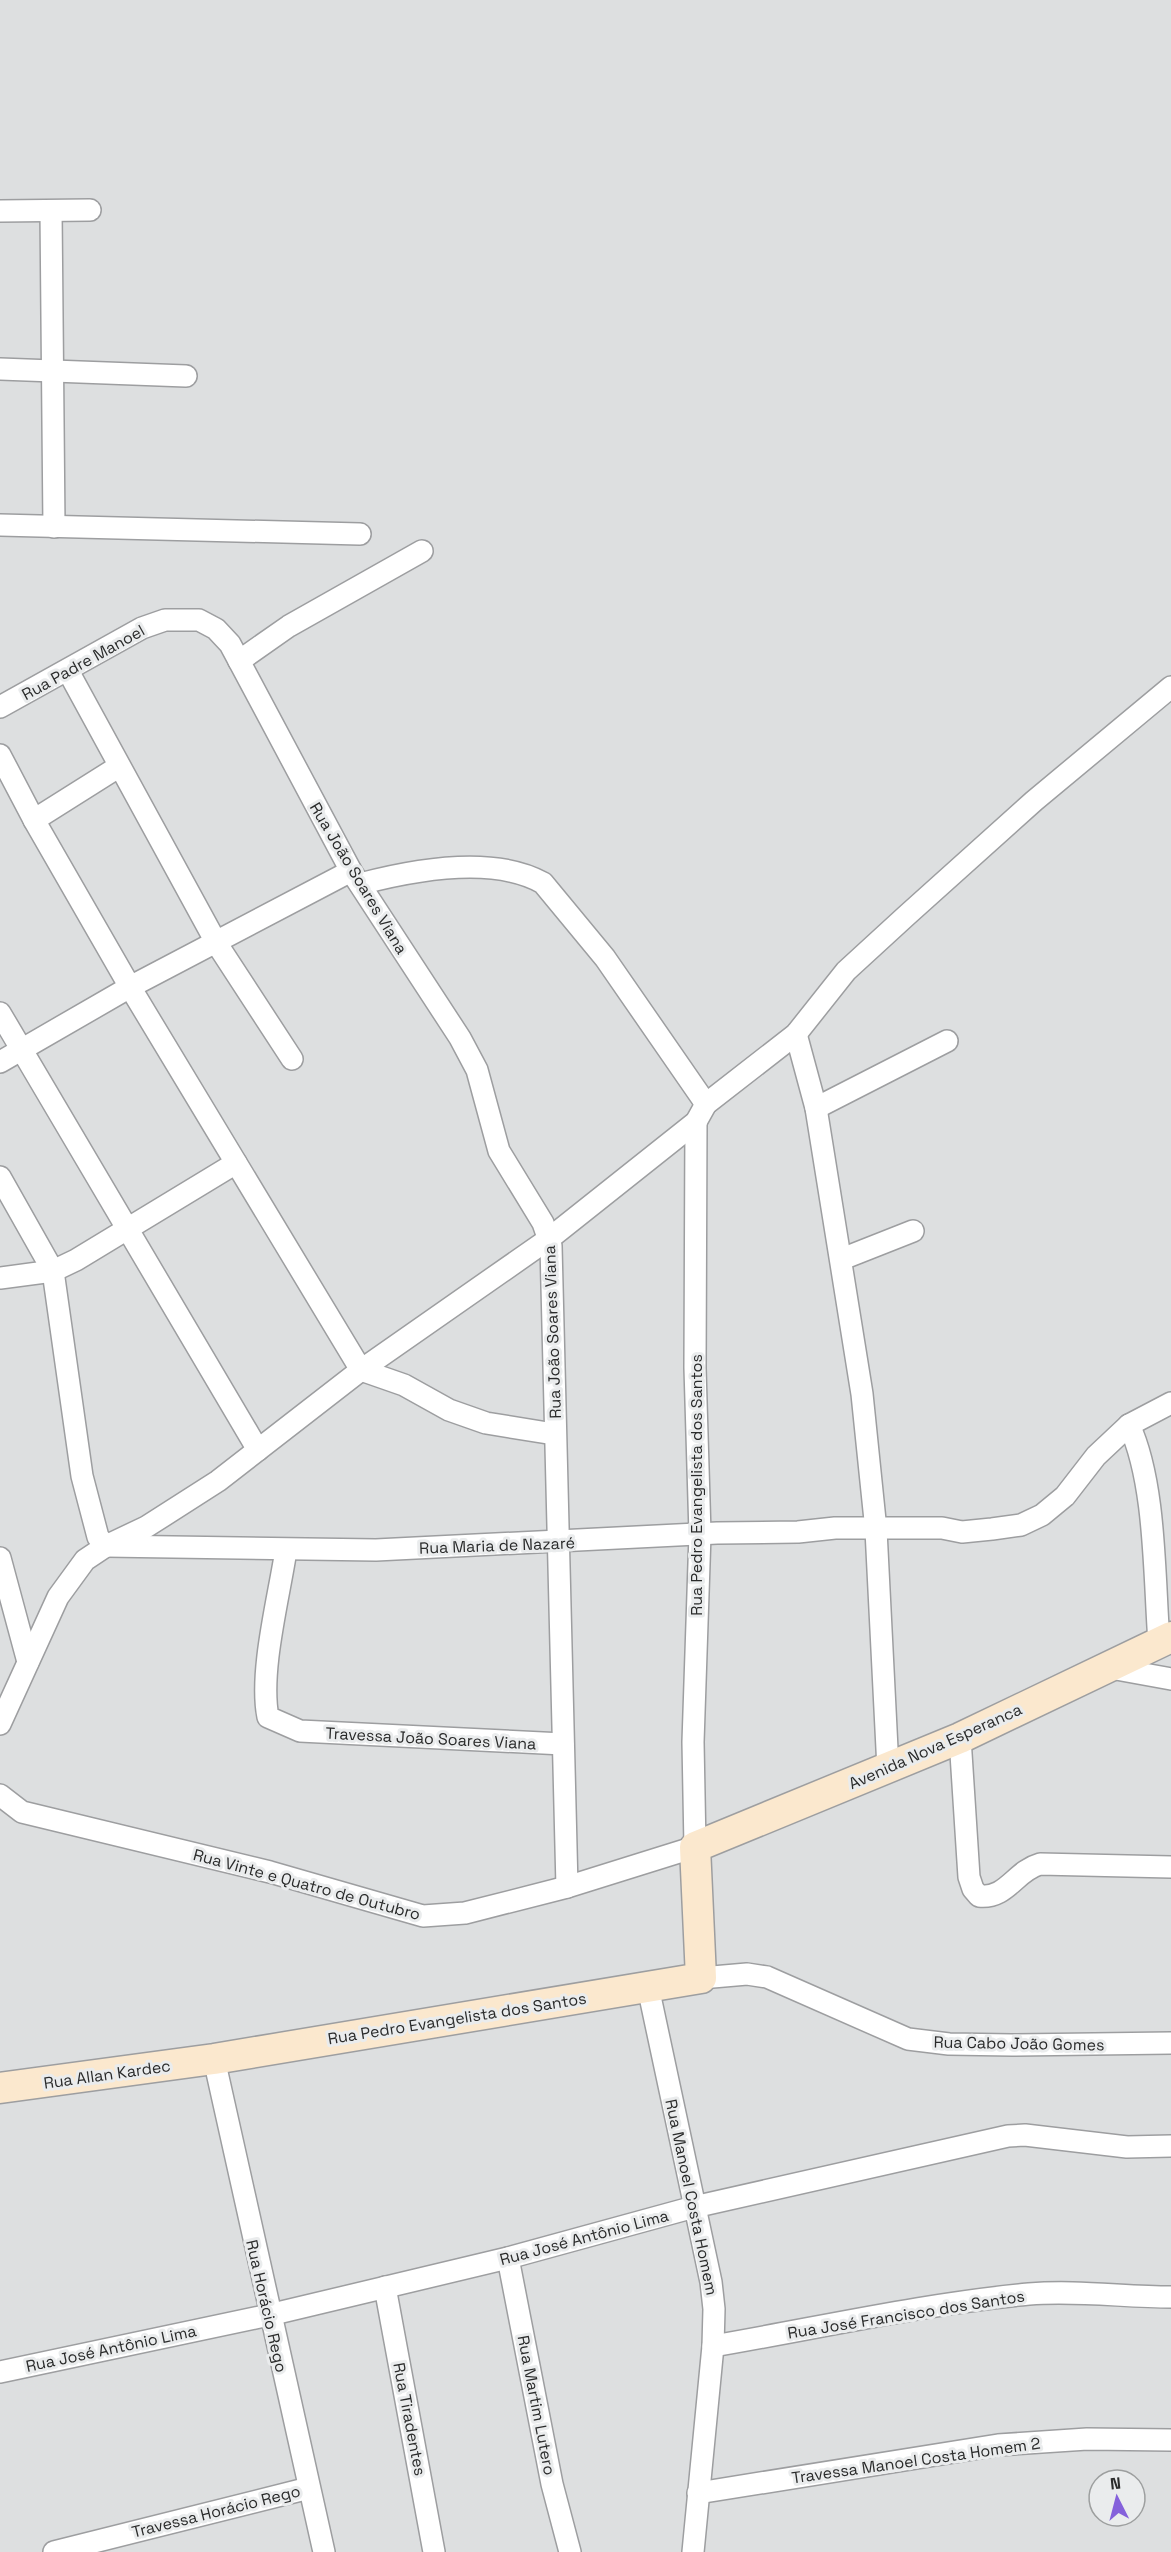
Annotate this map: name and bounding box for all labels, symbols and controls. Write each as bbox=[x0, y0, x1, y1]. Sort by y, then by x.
street label: Rua Padre Manoel bbox=[18, 620, 148, 705]
street label: Rua João Soares Viana bbox=[305, 798, 412, 958]
street label: Rua João Soares Viana bbox=[539, 1245, 566, 1419]
street label: Rua Pedro Evangelista dos Santos bbox=[686, 1354, 707, 1616]
street label: Rua Maria de Nazaré bbox=[419, 1532, 575, 1559]
street label: Avenida Nova Esperanca bbox=[845, 1699, 1025, 1794]
street label: Travessa João Soares Viana bbox=[325, 1722, 537, 1755]
street label: Rua Vinte e Quatro de Outubro bbox=[191, 1844, 423, 1925]
street label: Rua Pedro Evangelista dos Santos bbox=[326, 1988, 588, 2049]
street label: Rua Cabo João Gomes bbox=[933, 2032, 1105, 2055]
street label: Rua Allan Kardec bbox=[42, 2055, 172, 2094]
street label: Rua Manoel Costa Homem bbox=[660, 2097, 723, 2297]
street label: Rua José Antônio Lima bbox=[497, 2205, 671, 2270]
street label: Rua Horácio Rego bbox=[241, 2238, 292, 2375]
street label: Rua José Francisco dos Santos bbox=[786, 2285, 1026, 2344]
street label: Rua José Antônio Lima bbox=[24, 2320, 198, 2377]
street label: Rua Martim Lutero bbox=[513, 2333, 560, 2477]
street label: Rua Tiradentes bbox=[388, 2361, 431, 2478]
street label: Travessa Manoel Costa Homem 2 bbox=[790, 2433, 1042, 2488]
north arrow bbox=[1087, 2468, 1147, 2528]
text: N bbox=[1109, 2473, 1122, 2495]
street label: Travessa Horácio Rego bbox=[130, 2480, 303, 2543]

